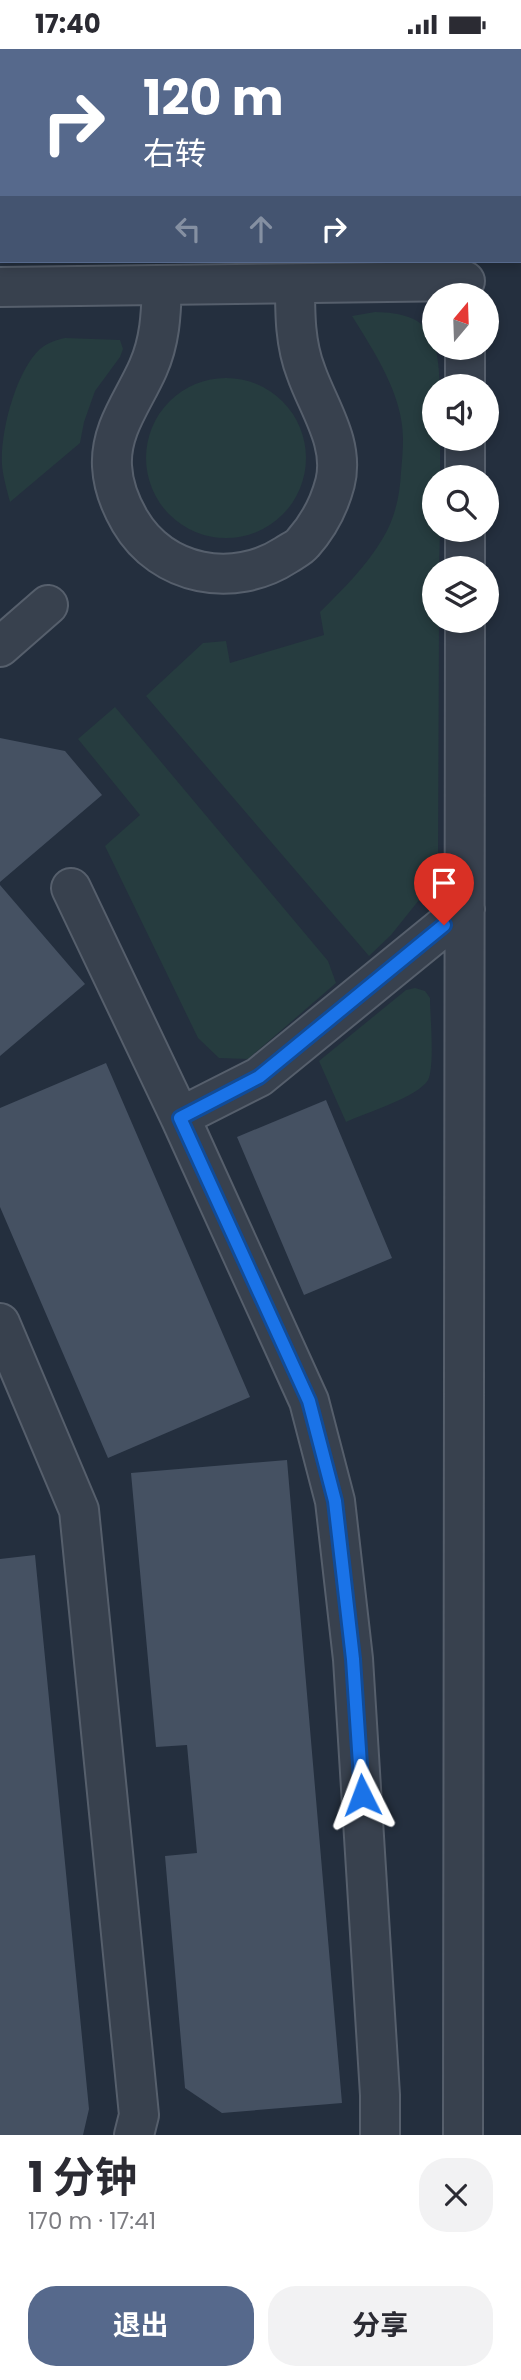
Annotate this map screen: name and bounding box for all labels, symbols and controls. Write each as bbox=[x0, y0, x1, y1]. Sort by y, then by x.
text: 17:40 bbox=[35, 6, 101, 42]
text: 120 m bbox=[143, 64, 284, 132]
icon: right bbox=[28, 77, 119, 168]
text: 右转 bbox=[143, 131, 207, 176]
icon: left bbox=[169, 210, 207, 248]
icon: ahead bbox=[242, 210, 280, 248]
icon: right bbox=[315, 210, 353, 248]
north arrow bbox=[422, 283, 499, 361]
map controls bbox=[422, 283, 499, 633]
button: sound bbox=[422, 374, 499, 451]
button: search bbox=[422, 465, 499, 542]
button: layers bbox=[422, 556, 499, 633]
pin bbox=[414, 853, 474, 925]
icon: arrive bbox=[425, 864, 463, 902]
position arrow bbox=[325, 1758, 399, 1832]
text: 1 分钟 bbox=[28, 2148, 137, 2207]
button: close bbox=[419, 2158, 493, 2232]
text: 170 m · 17:41 bbox=[28, 2205, 156, 2237]
button: 退出 bbox=[28, 2286, 254, 2366]
button: 分享 bbox=[268, 2286, 493, 2366]

